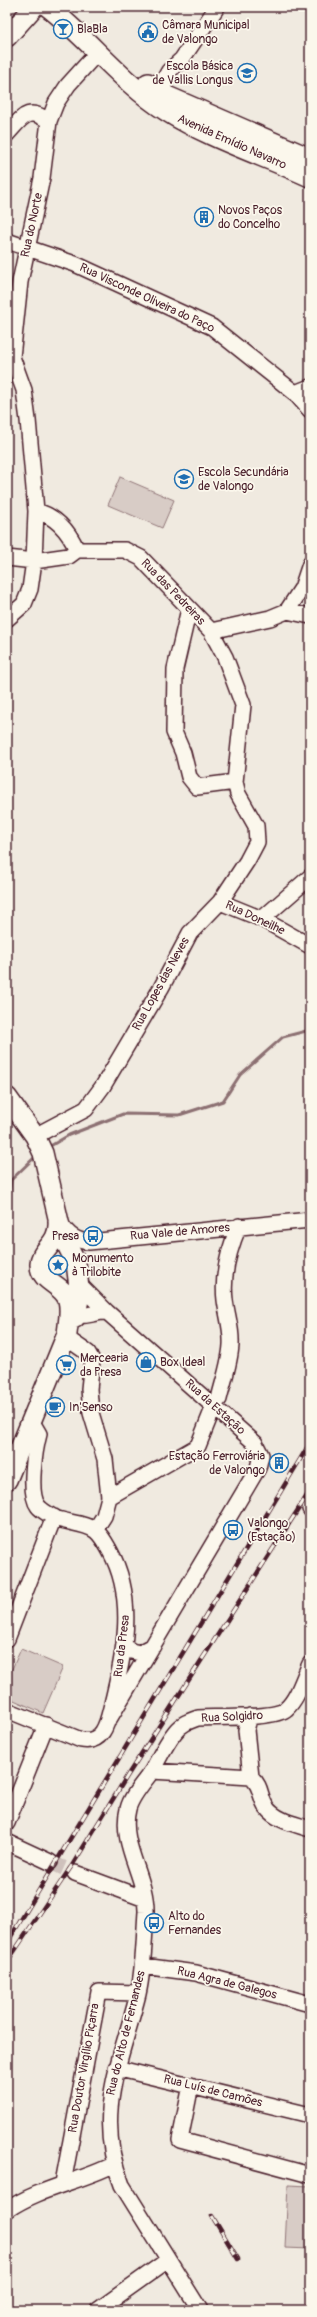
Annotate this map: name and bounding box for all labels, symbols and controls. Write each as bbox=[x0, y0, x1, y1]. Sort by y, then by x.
bar icon: BlaBla bbox=[52, 18, 74, 40]
place label: Câmara Municipal de Valongo bbox=[162, 18, 250, 47]
public building icon: Câmara Municipal de Valongo bbox=[137, 21, 159, 43]
place label: BlaBla bbox=[77, 22, 108, 37]
place label: Escola Básica de Vallis Longus bbox=[153, 59, 234, 88]
school or university icon: Escola Básica de Vallis Longus bbox=[236, 62, 258, 84]
street label: Avenida Emídio Navarro bbox=[175, 111, 289, 173]
street label: Rua do Norte bbox=[18, 191, 46, 259]
place label: Novos Paços do Concelho bbox=[218, 203, 283, 232]
building icon: Novos Paços do Concelho bbox=[193, 206, 215, 228]
street label: Rua Visconde Oliveira do Paço bbox=[77, 260, 218, 336]
place label: Escola Secundária de Valongo bbox=[198, 465, 289, 494]
school or university icon: Escola Secundária de Valongo bbox=[173, 468, 195, 490]
street label: Rua das Pedreiras bbox=[138, 556, 209, 629]
street label: Rua Doneilhe bbox=[223, 898, 287, 938]
street label: Rua Lopes das Neves bbox=[129, 934, 193, 1033]
street label: Rua Vale de Amores bbox=[130, 1220, 231, 1244]
bus stop icon: Presa bbox=[82, 1225, 104, 1247]
place label: Presa bbox=[52, 1229, 79, 1244]
place label: Monumento à Trilobite bbox=[72, 1251, 134, 1280]
place icon: Monumento à Trilobite bbox=[47, 1254, 69, 1276]
place label: Mercearia da Presa bbox=[80, 1351, 129, 1380]
shop icon: Box Ideal bbox=[135, 1351, 157, 1373]
supermarket icon: Mercearia da Presa bbox=[55, 1354, 77, 1376]
place label: Box Ideal bbox=[160, 1355, 206, 1370]
street label: Rua da Estação bbox=[182, 1376, 249, 1438]
cafe icon: In'Senso bbox=[44, 1396, 66, 1418]
place label: In'Senso bbox=[69, 1400, 113, 1415]
place label: Estação Ferroviária de Valongo bbox=[169, 1449, 266, 1478]
building icon: Estação Ferroviária de Valongo bbox=[268, 1452, 290, 1474]
place label: Valongo (Estação) bbox=[247, 1516, 296, 1545]
bus stop icon: Valongo (Estação) bbox=[222, 1519, 244, 1541]
street label: Rua da Presa bbox=[111, 1614, 133, 1678]
street label: Rua Solgidro bbox=[201, 1708, 264, 1726]
place label: Alto do Fernandes bbox=[168, 1909, 222, 1938]
bus stop icon: Alto do Fernandes bbox=[143, 1912, 165, 1934]
street label: Rua Agra de Galegos bbox=[176, 1963, 279, 2003]
street label: Rua do Alto de Fernandes bbox=[103, 1968, 149, 2097]
street label: Rua Doutor Virgílio Piçarra bbox=[65, 2002, 103, 2134]
street label: Rua Luís de Camões bbox=[162, 2071, 265, 2111]

